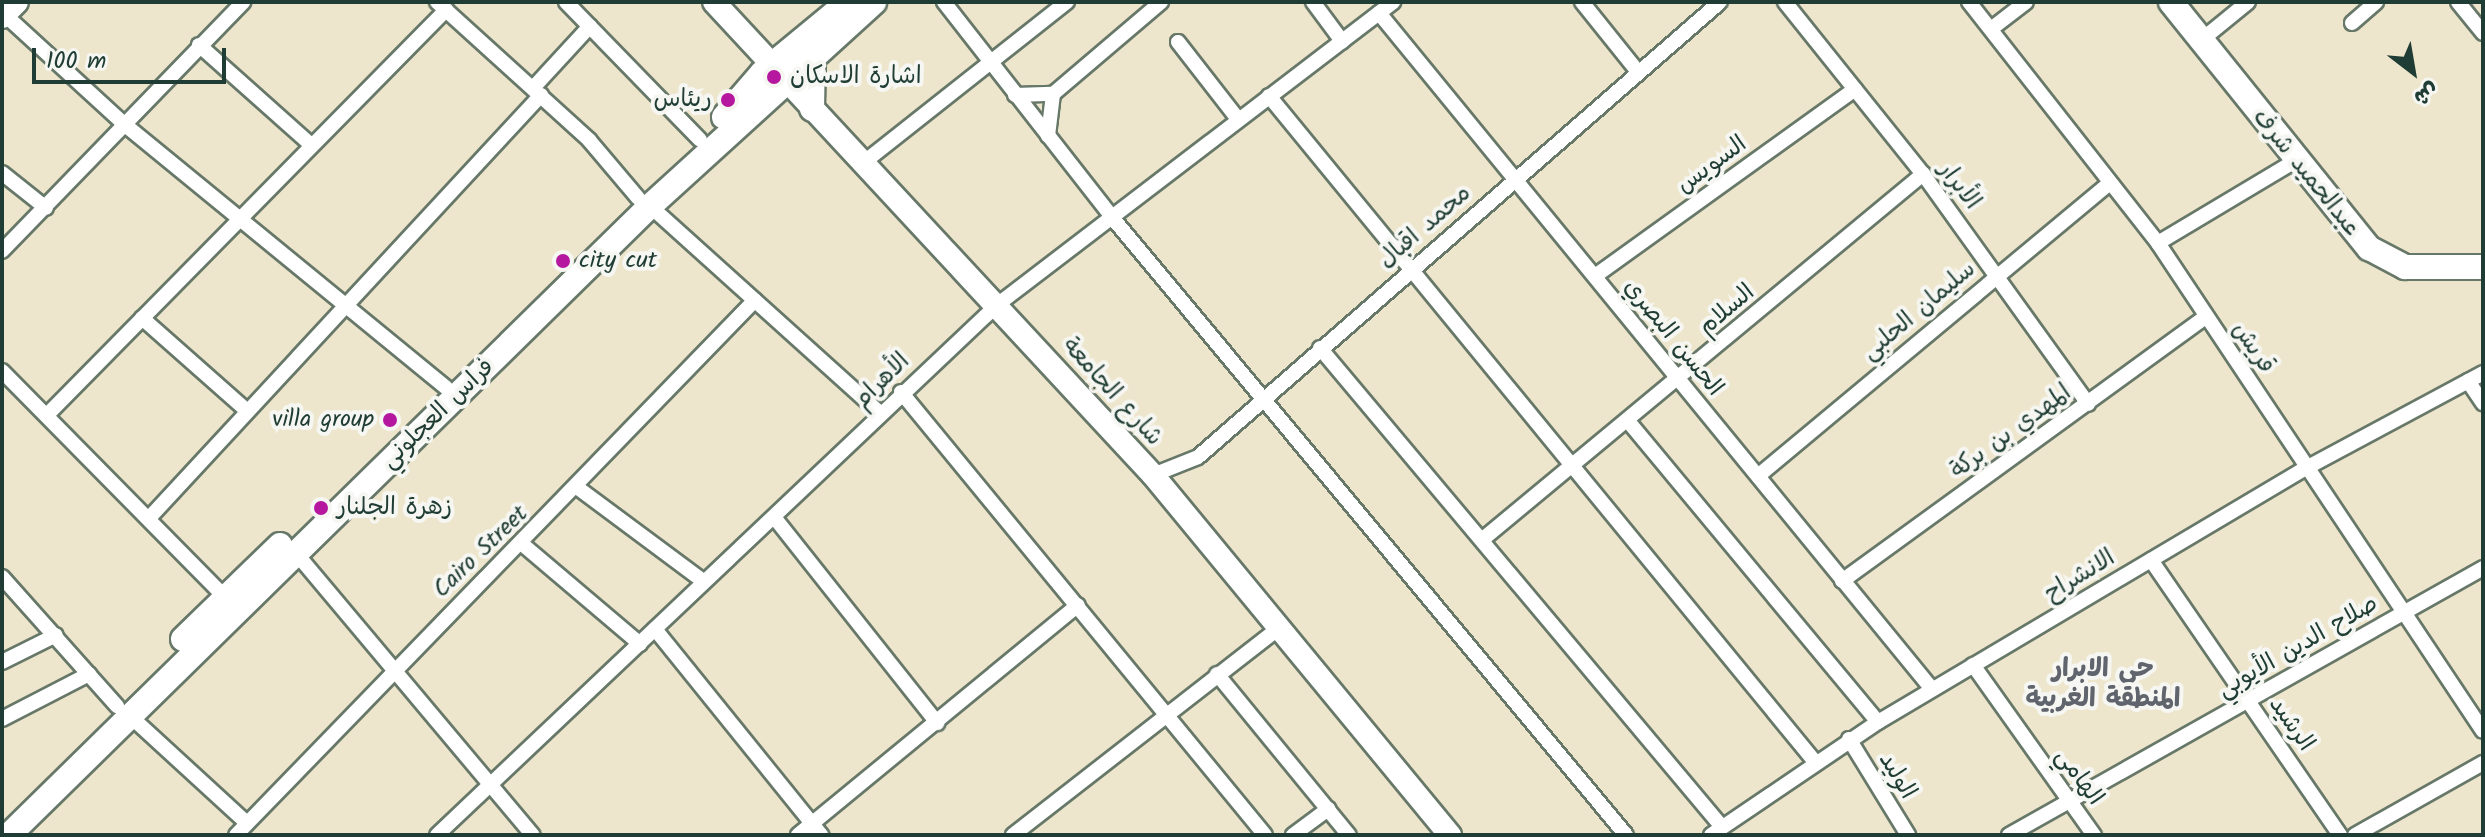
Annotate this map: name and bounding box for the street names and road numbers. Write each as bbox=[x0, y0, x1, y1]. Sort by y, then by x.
street label: عبدالحميد شرف bbox=[2246, 104, 2366, 242]
street label: السويس bbox=[1671, 130, 1753, 200]
street label: الأبرار bbox=[1932, 156, 1986, 216]
street label: محمد اقبال bbox=[1373, 179, 1477, 275]
street label: سليمان الحلبي bbox=[1856, 255, 1982, 367]
street label: الحسن البصري bbox=[1617, 274, 1729, 402]
street label: السلام bbox=[1693, 278, 1761, 342]
street label: قريش bbox=[2225, 317, 2281, 379]
street label: شارع الجامعة bbox=[1056, 332, 1168, 452]
street label: الأهرام bbox=[848, 347, 916, 415]
street label: فراس العجلوني bbox=[376, 353, 500, 475]
street label: المهدي بن بركة bbox=[1945, 379, 2077, 485]
street label: Cairo Street bbox=[428, 500, 534, 604]
street label: الانشراح bbox=[2039, 544, 2121, 608]
street label: صلاح الدين الأيوبي bbox=[2213, 589, 2383, 705]
street label: الرشيد bbox=[2262, 691, 2320, 757]
street label: الهامي bbox=[2049, 743, 2109, 811]
street label: الوليد bbox=[1872, 747, 1922, 805]

